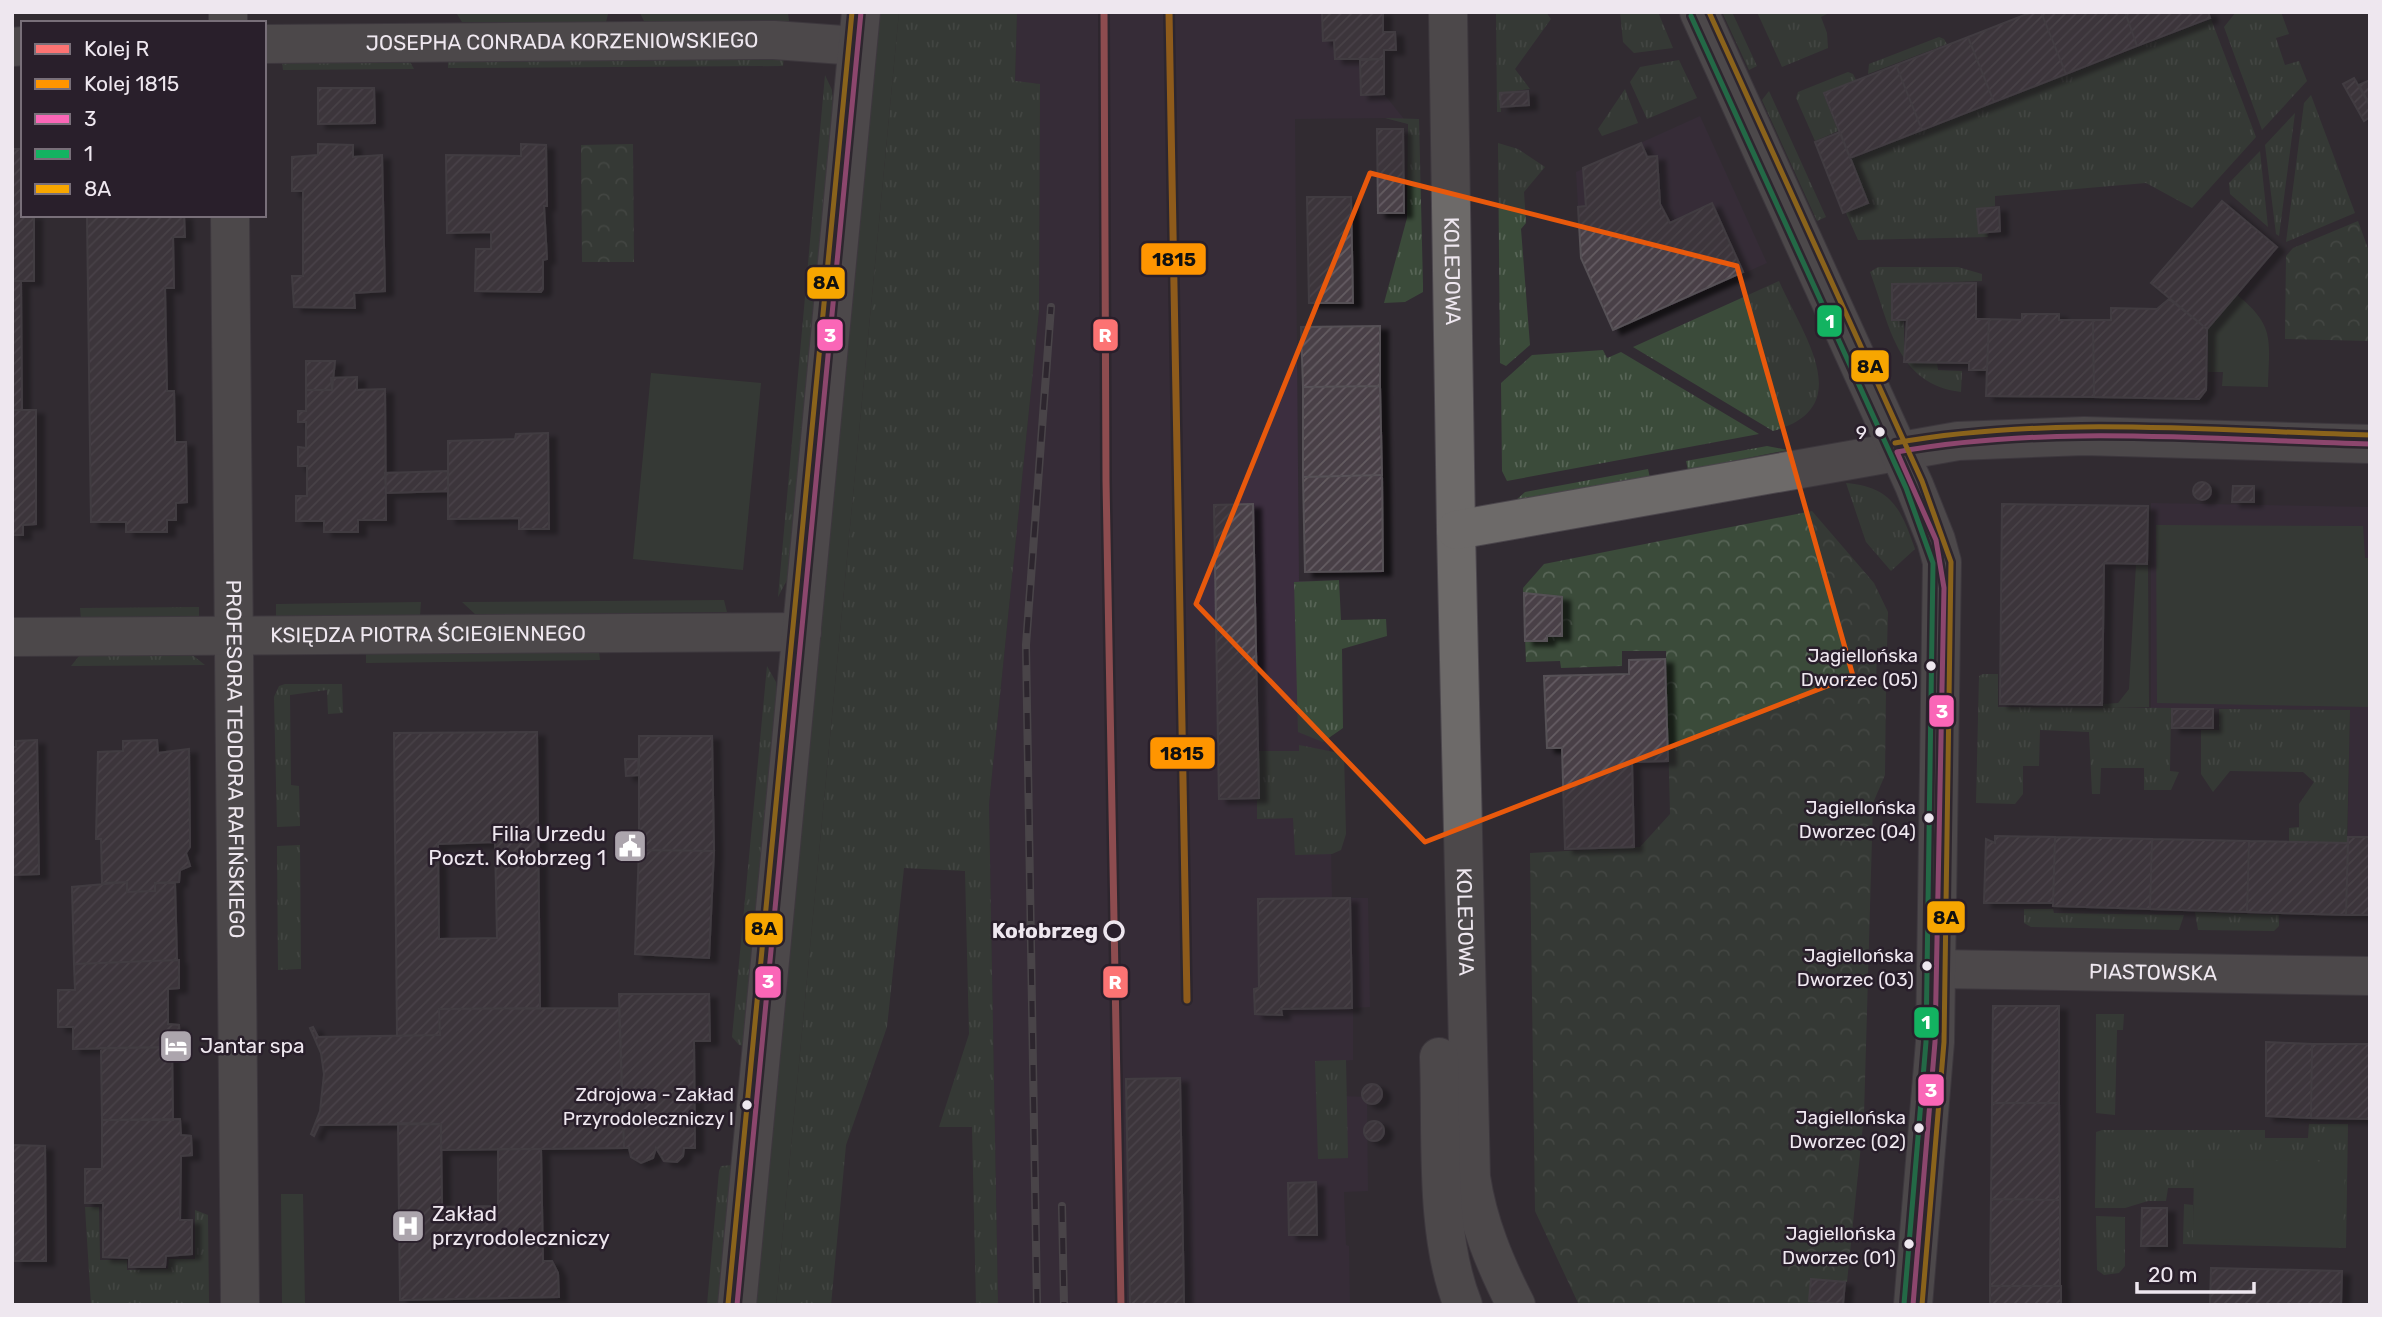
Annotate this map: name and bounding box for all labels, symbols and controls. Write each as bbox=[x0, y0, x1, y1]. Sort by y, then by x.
legend bbox=[21, 21, 266, 217]
street label: JOSEPHA CONRADA KORZENIOWSKIEGO bbox=[365, 27, 758, 55]
text: Kolej R bbox=[84, 36, 149, 61]
text: Kolej 1815 bbox=[84, 71, 179, 96]
text: 3 bbox=[84, 106, 97, 131]
text: 1 bbox=[84, 141, 93, 166]
text: 8A bbox=[84, 176, 111, 201]
street label: KOLEJOWA bbox=[1439, 217, 1466, 325]
line badge: 1815 bbox=[1140, 242, 1207, 276]
text: 1815 bbox=[1152, 248, 1196, 271]
line badge: 8A bbox=[806, 266, 846, 300]
text: 8A bbox=[813, 271, 840, 294]
line badge: 1 bbox=[1816, 304, 1843, 338]
text: 1 bbox=[1825, 310, 1835, 333]
line badge: 3 bbox=[816, 318, 844, 352]
line badge: R bbox=[1092, 318, 1119, 352]
text: 3 bbox=[824, 324, 836, 347]
text: R bbox=[1098, 324, 1112, 347]
line badge: 8A bbox=[1850, 349, 1890, 383]
text: 8A bbox=[1857, 355, 1884, 378]
place label: 9 bbox=[1856, 421, 1867, 444]
marker: 9 bbox=[1873, 425, 1887, 439]
street label: PROFESORA TEODORA RAFIŃSKIEGO bbox=[221, 579, 250, 938]
street label: KSIĘDZA PIOTRA ŚCIEGIENNEGO bbox=[270, 620, 586, 647]
place label: Jagiellońska Dworzec (05) bbox=[1801, 644, 1918, 691]
marker: Jagiellońska Dworzec (05) bbox=[1924, 659, 1938, 673]
line badge: 3 bbox=[1928, 694, 1955, 728]
text: 3 bbox=[1936, 700, 1948, 723]
line badge: 1815 bbox=[1149, 736, 1216, 770]
text: 1815 bbox=[1160, 742, 1204, 765]
place label: Jagiellońska Dworzec (04) bbox=[1799, 796, 1916, 843]
marker: Jagiellońska Dworzec (04) bbox=[1922, 811, 1936, 825]
place label: Filia Urzedu Poczt. Kołobrzeg 1 bbox=[428, 821, 606, 870]
public building icon: Filia Urzedu Poczt. Kołobrzeg 1 bbox=[611, 827, 649, 865]
street label: KOLEJOWA bbox=[1452, 867, 1479, 976]
line badge: 8A bbox=[1926, 900, 1966, 934]
text: 8A bbox=[1933, 906, 1960, 929]
line badge: 8A bbox=[744, 912, 784, 946]
text: 8A bbox=[751, 917, 778, 940]
place label: Kołobrzeg bbox=[992, 918, 1098, 943]
marker: Kołobrzeg bbox=[1104, 921, 1124, 941]
place label: Jagiellońska Dworzec (03) bbox=[1797, 944, 1914, 991]
street label: PIASTOWSKA bbox=[2089, 958, 2217, 986]
marker: Jagiellońska Dworzec (03) bbox=[1920, 959, 1934, 973]
line badge: 3 bbox=[754, 965, 782, 999]
line badge: R bbox=[1102, 965, 1129, 999]
text: 3 bbox=[762, 970, 774, 993]
text: R bbox=[1108, 971, 1122, 994]
line badge: 1 bbox=[1913, 1006, 1940, 1039]
text: 1 bbox=[1921, 1011, 1931, 1034]
hotel icon: Jantar spa bbox=[157, 1027, 195, 1065]
place label: Jantar spa bbox=[200, 1033, 305, 1058]
line badge: 3 bbox=[1917, 1073, 1945, 1107]
text: 3 bbox=[1925, 1079, 1937, 1102]
place label: Zdrojowa - Zakład Przyrodoleczniczy I bbox=[563, 1083, 734, 1130]
marker: Zdrojowa - Zakład Przyrodoleczniczy I bbox=[740, 1098, 754, 1112]
place label: Jagiellońska Dworzec (02) bbox=[1789, 1106, 1906, 1153]
marker: Jagiellońska Dworzec (02) bbox=[1912, 1121, 1926, 1135]
place label: Zakład przyrodoleczniczy bbox=[432, 1201, 610, 1250]
hospital icon: Zakład przyrodoleczniczy bbox=[389, 1207, 427, 1245]
place label: Jagiellońska Dworzec (01) bbox=[1782, 1222, 1896, 1269]
marker: Jagiellońska Dworzec (01) bbox=[1902, 1237, 1916, 1251]
scale bar bbox=[2137, 1250, 2254, 1294]
text: 20 m bbox=[2148, 1262, 2197, 1287]

